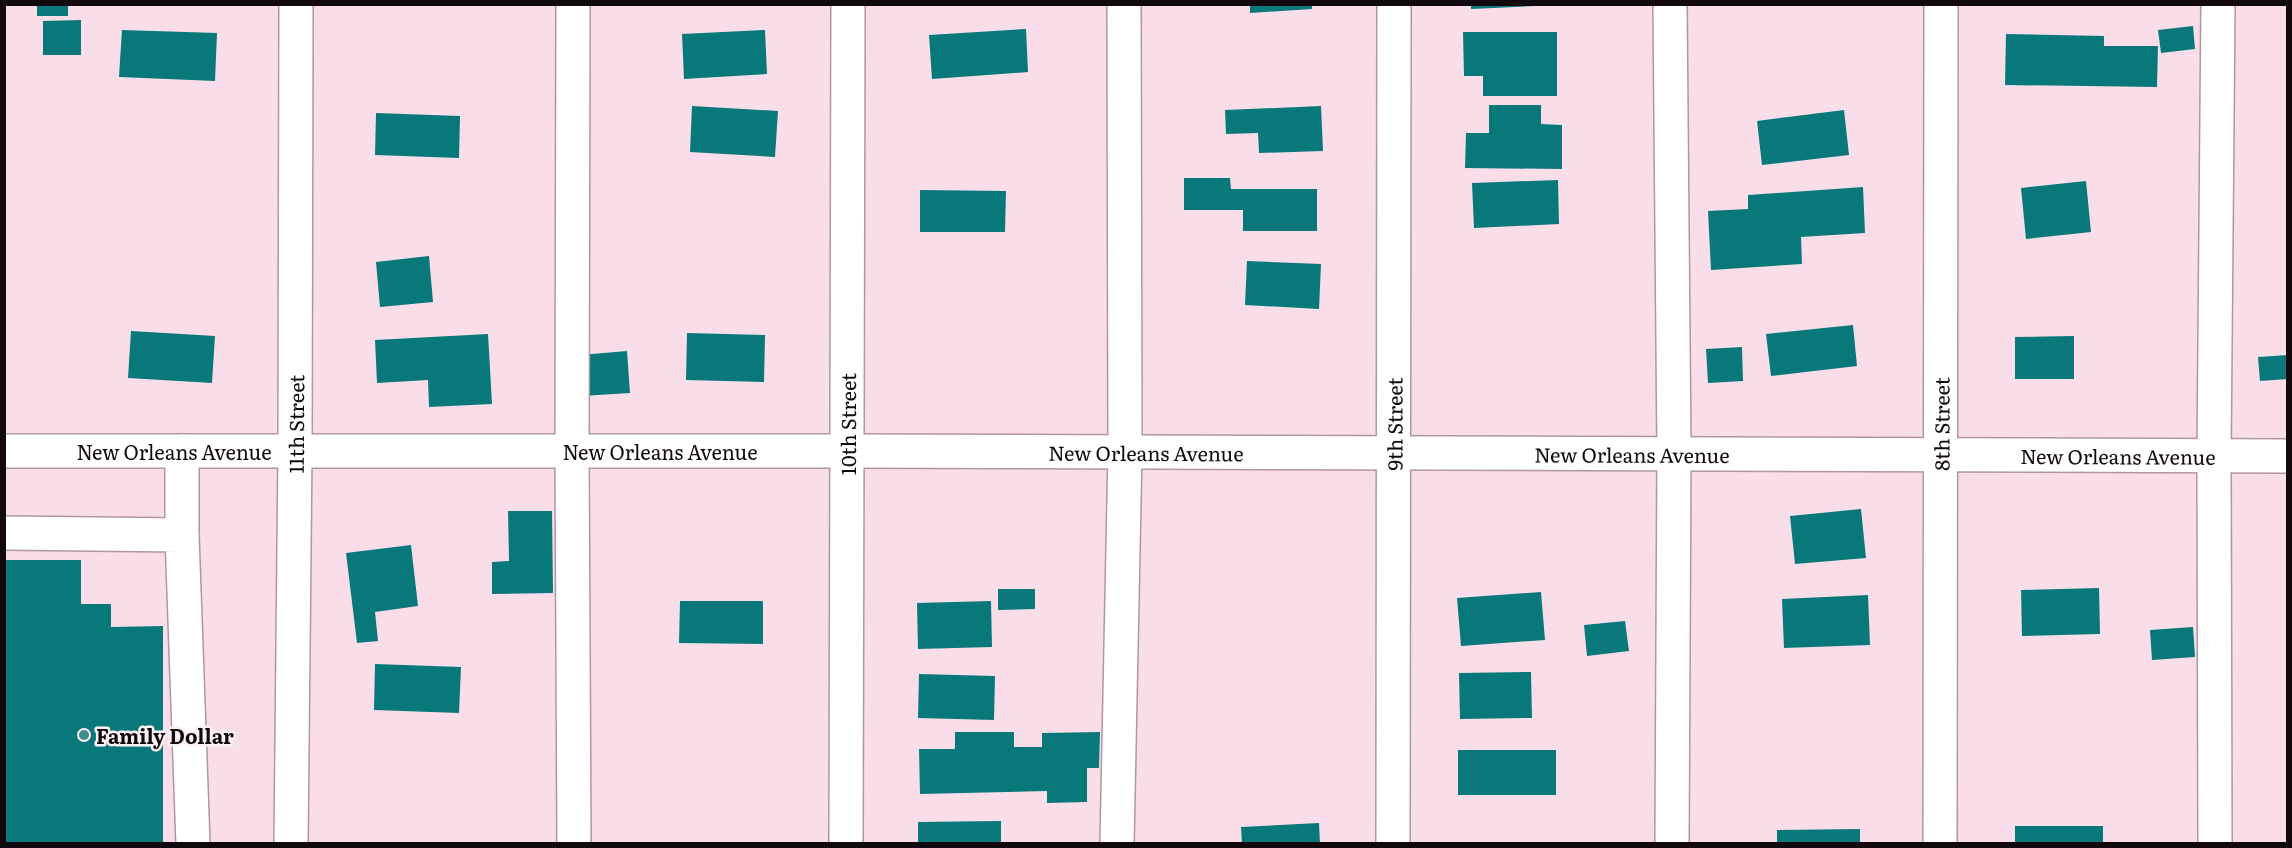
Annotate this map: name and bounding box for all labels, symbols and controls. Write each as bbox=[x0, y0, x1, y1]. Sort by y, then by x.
street label: 10th Street bbox=[832, 373, 862, 475]
street label: 11th Street bbox=[280, 375, 310, 474]
street label: 9th Street bbox=[1378, 377, 1409, 471]
street label: 8th Street bbox=[1925, 377, 1956, 471]
street label: New Orleans Avenue bbox=[76, 436, 272, 466]
street label: New Orleans Avenue bbox=[562, 436, 758, 466]
street label: New Orleans Avenue bbox=[1048, 437, 1244, 467]
street label: New Orleans Avenue bbox=[1534, 438, 1730, 469]
street label: New Orleans Avenue bbox=[2020, 440, 2216, 471]
place label: Family Dollar bbox=[96, 720, 234, 750]
marker: Family Dollar bbox=[77, 728, 91, 742]

